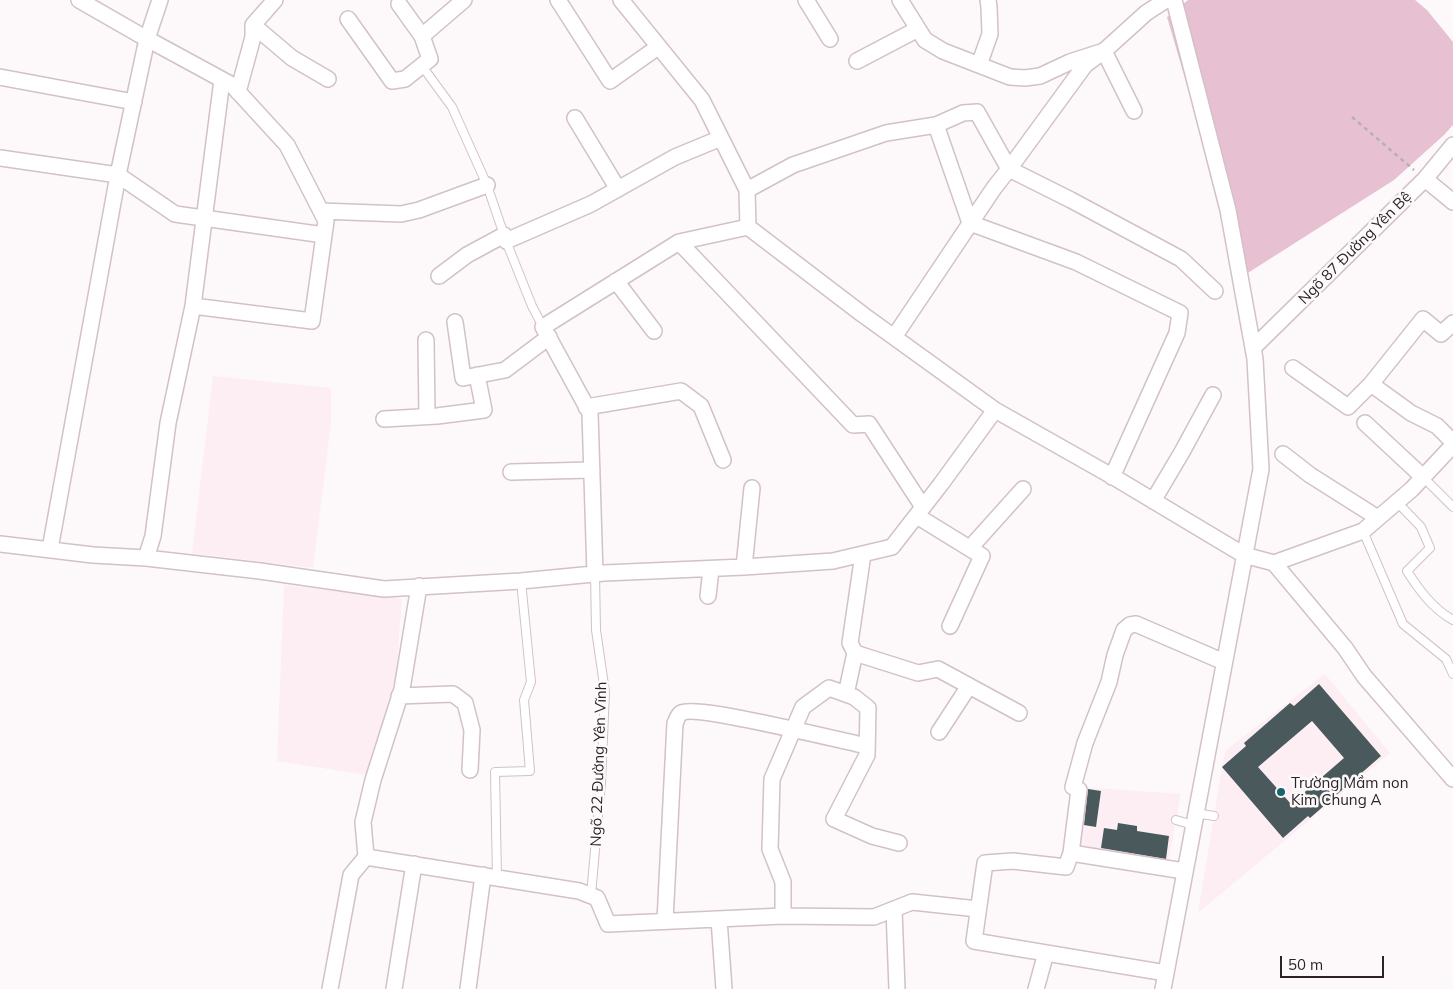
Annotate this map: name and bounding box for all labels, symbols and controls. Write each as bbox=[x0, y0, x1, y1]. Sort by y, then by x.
street label: Ngõ 87 Đường Yên Bệ bbox=[1295, 188, 1415, 308]
street label: Ngõ 22 Đường Yên Vĩnh bbox=[587, 681, 611, 847]
place label: Trường Mầm non Kim Chung A bbox=[1291, 774, 1408, 809]
marker: Trường Mầm non Kim Chung A bbox=[1275, 786, 1287, 798]
scale bar bbox=[1283, 946, 1387, 978]
text: 50 m bbox=[1288, 955, 1323, 974]

